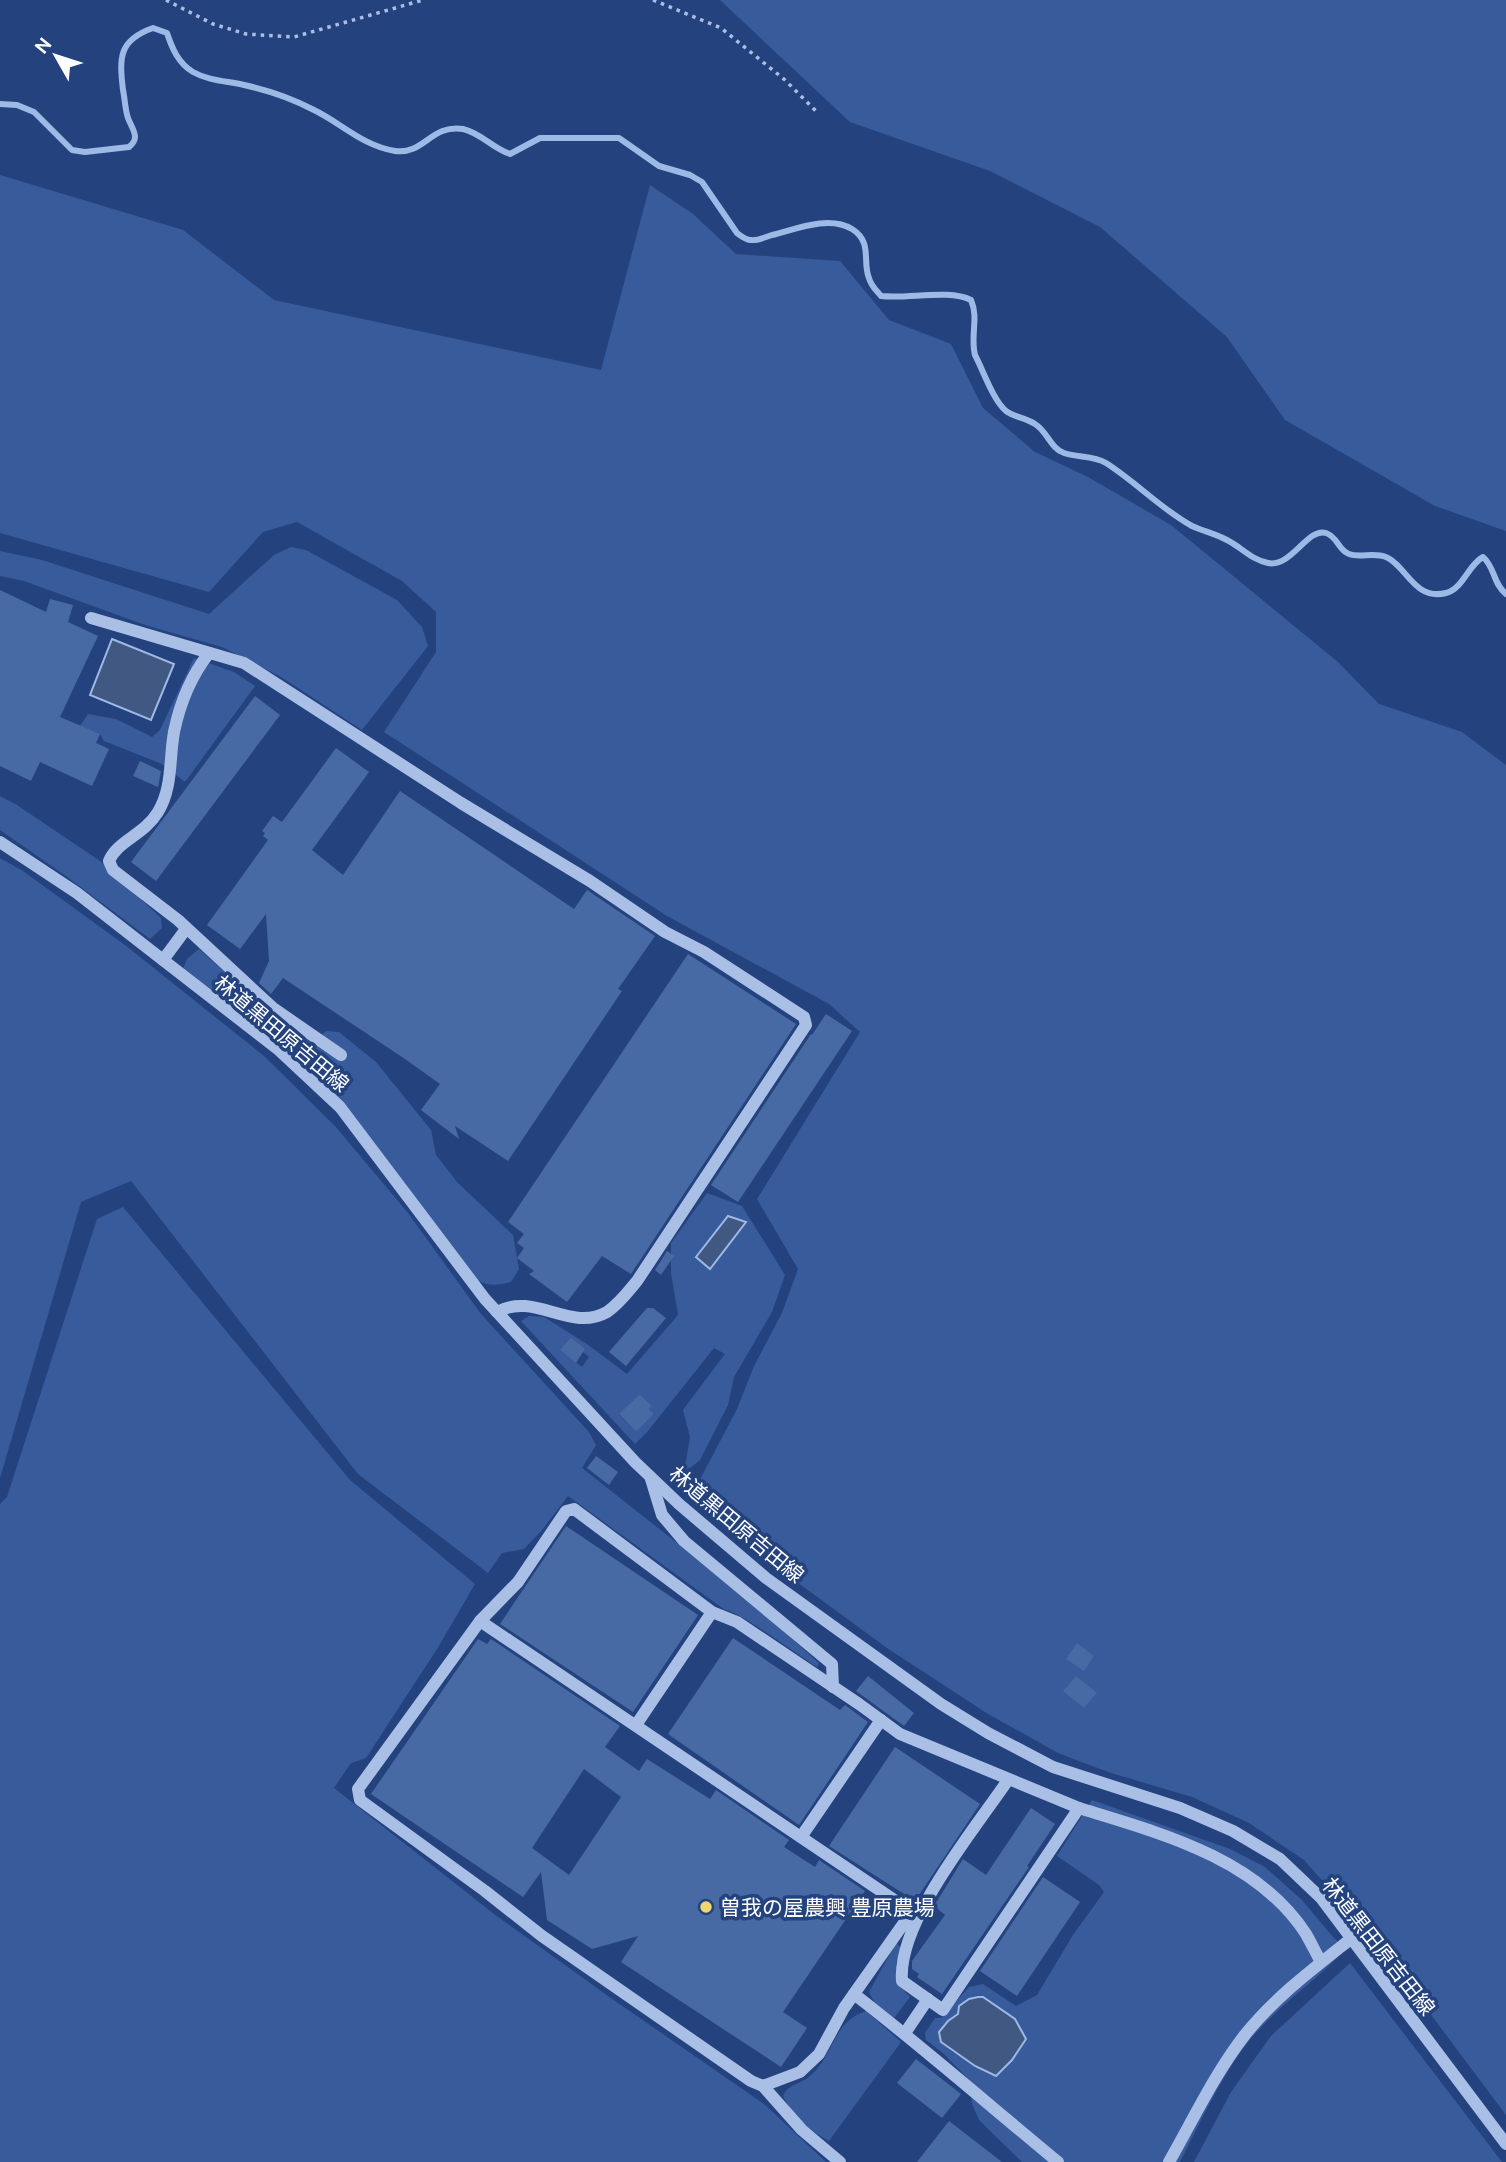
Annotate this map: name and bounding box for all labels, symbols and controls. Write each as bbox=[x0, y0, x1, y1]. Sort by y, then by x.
north arrow bbox=[21, 21, 91, 91]
text: N bbox=[30, 33, 56, 58]
street label: 林道黒田原吉田線 bbox=[210, 970, 354, 1096]
street label: 林道黒田原吉田線 bbox=[665, 1461, 809, 1587]
street label: 林道黒田原吉田線 bbox=[1318, 1872, 1440, 2020]
place label: 曽我の屋農興 豊原農場 bbox=[720, 1895, 935, 1919]
marker: 曽我の屋農興 豊原農場 bbox=[698, 1899, 714, 1915]

